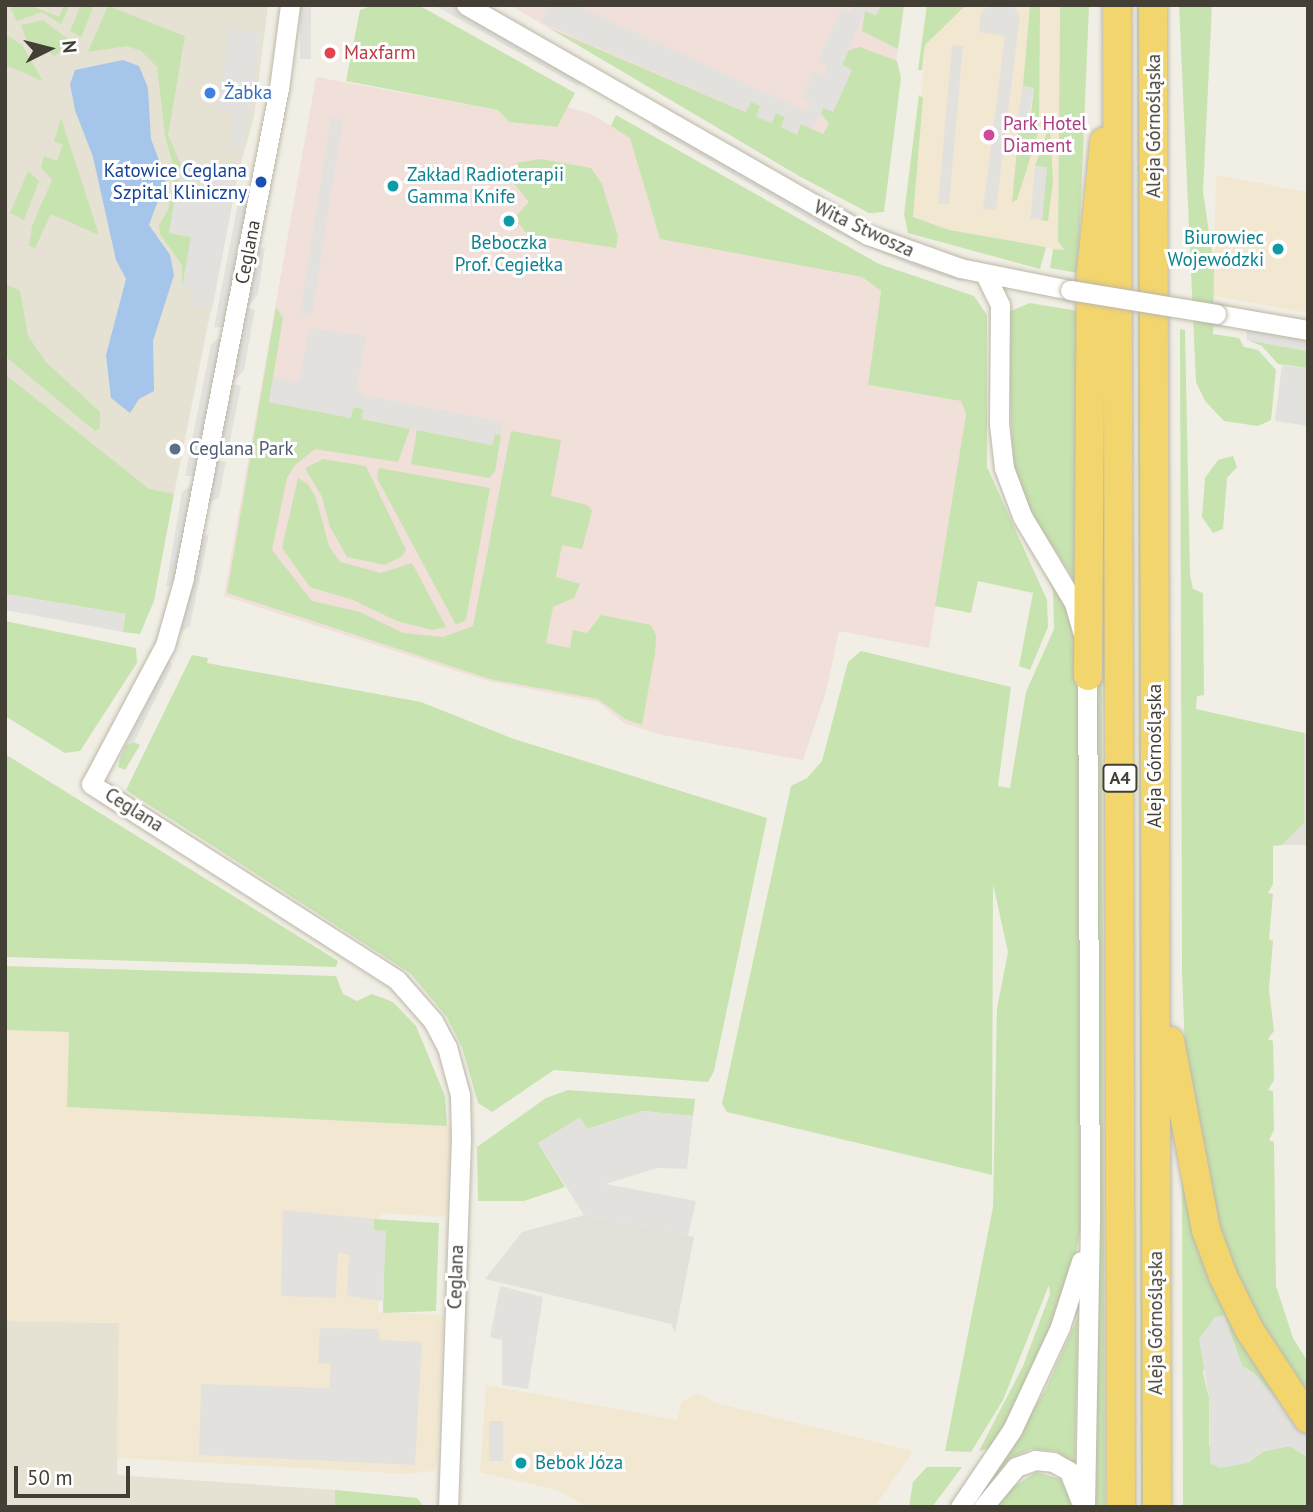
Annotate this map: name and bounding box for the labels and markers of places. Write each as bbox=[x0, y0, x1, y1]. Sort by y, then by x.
place label: Maxfarm bbox=[344, 42, 416, 64]
marker: Maxfarm bbox=[322, 45, 338, 61]
place label: Żabka bbox=[224, 82, 272, 104]
marker: Żabka bbox=[202, 85, 218, 101]
place label: Park Hotel Diament bbox=[1003, 113, 1087, 157]
marker: Park Hotel Diament bbox=[981, 127, 997, 143]
place label: Katowice Ceglana Szpital Kliniczny bbox=[104, 160, 247, 204]
place label: Zakład Radioterapii Gamma Knife bbox=[407, 164, 564, 208]
marker: Katowice Ceglana Szpital Kliniczny bbox=[253, 174, 269, 190]
marker: Zakład Radioterapii Gamma Knife bbox=[385, 178, 401, 194]
marker: Beboczka Prof. Cegiełka bbox=[501, 213, 517, 229]
place label: Biurowiec Wojewódzki bbox=[1168, 227, 1264, 271]
place label: Beboczka Prof. Cegiełka bbox=[454, 232, 564, 276]
marker: Biurowiec Wojewódzki bbox=[1270, 241, 1286, 257]
place label: Ceglana Park bbox=[189, 438, 294, 460]
marker: Ceglana Park bbox=[167, 441, 183, 457]
place label: Bebok Józa bbox=[535, 1452, 624, 1474]
marker: Bebok Józa bbox=[513, 1455, 529, 1471]

